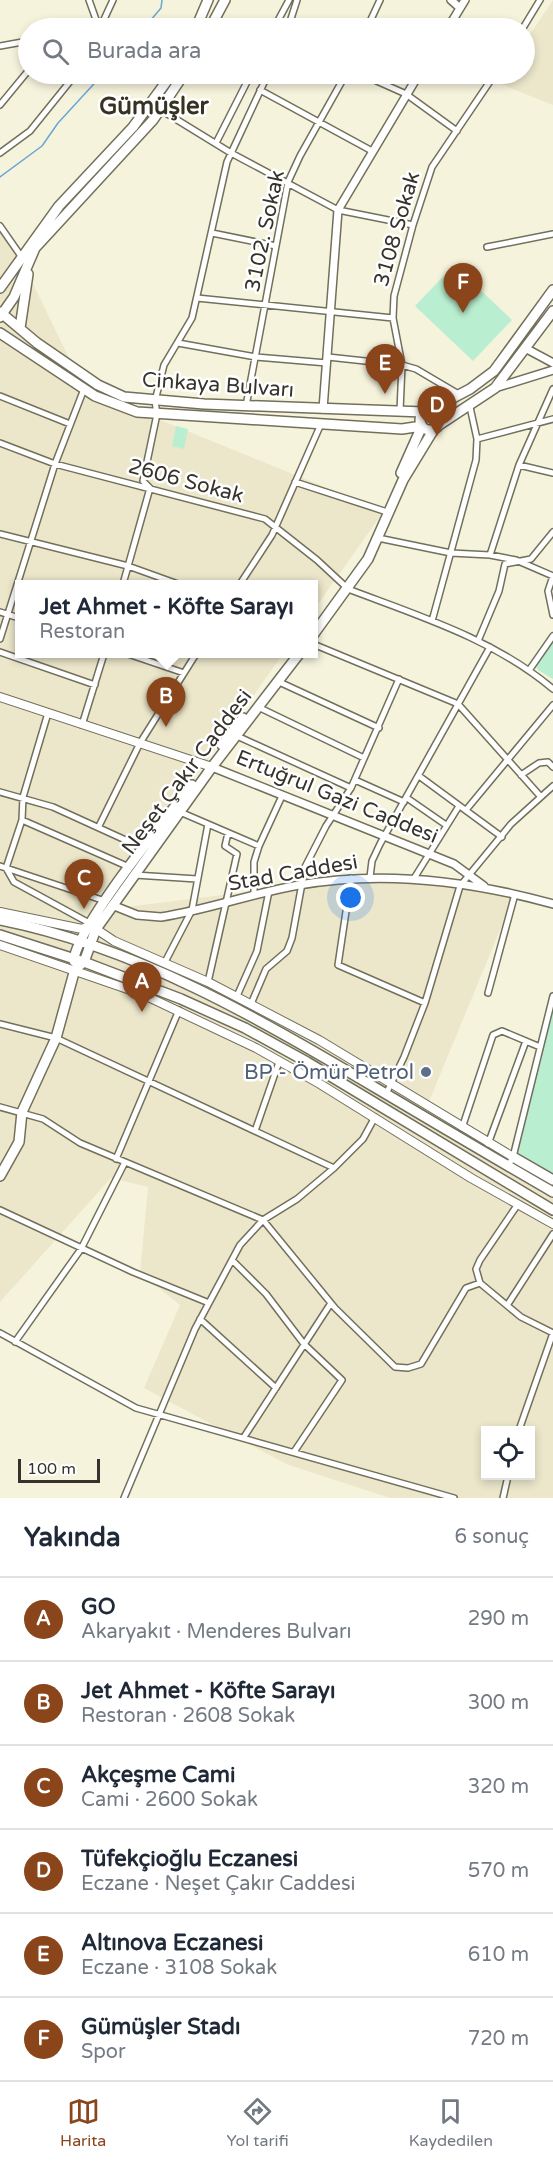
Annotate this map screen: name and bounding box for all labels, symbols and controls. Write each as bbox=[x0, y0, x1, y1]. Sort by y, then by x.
search box bbox=[18, 18, 535, 84]
icon: search bbox=[39, 35, 72, 68]
text: Burada ara bbox=[87, 38, 201, 64]
district label: Gümüşler bbox=[99, 92, 210, 121]
street label: 3102. Sokak bbox=[240, 168, 290, 294]
street label: 3108 Sokak bbox=[369, 169, 425, 289]
pin: F bbox=[444, 264, 482, 313]
pin: E bbox=[366, 344, 404, 394]
street label: Cinkaya Bulvarı bbox=[141, 367, 295, 403]
pin: D bbox=[418, 386, 456, 436]
street label: 2606 Sokak bbox=[126, 454, 246, 508]
popup bbox=[15, 580, 318, 658]
text: Jet Ahmet - Köfte Sarayı bbox=[39, 594, 294, 620]
text: Restoran bbox=[39, 620, 125, 644]
pin: B bbox=[146, 678, 186, 727]
street label: Neşet Çakır Caddesi bbox=[117, 684, 257, 860]
street label: Ertuğrul Gazi Caddesi bbox=[232, 745, 442, 849]
street label: Stad Caddesi bbox=[226, 849, 360, 897]
pin: C bbox=[64, 860, 104, 909]
your location bbox=[336, 883, 365, 912]
pin: A bbox=[122, 962, 162, 1012]
place label: BP - Ömür Petrol bbox=[244, 1060, 414, 1085]
marker: BP - Ömür Petrol bbox=[419, 1065, 433, 1079]
map controls bbox=[481, 1426, 535, 1480]
button: locate bbox=[481, 1426, 535, 1480]
scale bar bbox=[18, 1456, 100, 1484]
text: 100 m bbox=[27, 1459, 76, 1479]
text: Yakında bbox=[24, 1522, 121, 1553]
text: 6 sonuç bbox=[455, 1525, 529, 1549]
text: GO bbox=[81, 1594, 116, 1620]
text: A bbox=[36, 1607, 51, 1631]
text: 290 m bbox=[468, 1607, 529, 1631]
text: Akaryakıt · Menderes Bulvarı bbox=[81, 1620, 352, 1644]
text: Jet Ahmet - Köfte Sarayı bbox=[81, 1678, 335, 1704]
text: B bbox=[37, 1691, 50, 1715]
text: 300 m bbox=[468, 1691, 529, 1715]
text: Restoran · 2608 Sokak bbox=[81, 1704, 295, 1728]
text: Akçeşme Cami bbox=[81, 1762, 235, 1788]
text: C bbox=[37, 1775, 50, 1799]
text: 320 m bbox=[468, 1775, 529, 1799]
text: Cami · 2600 Sokak bbox=[81, 1788, 258, 1812]
text: Tüfekçioğlu Eczanesi bbox=[81, 1846, 298, 1872]
text: D bbox=[36, 1859, 51, 1883]
text: 570 m bbox=[468, 1859, 529, 1883]
text: Eczane · Neşet Çakır Caddesi bbox=[81, 1872, 355, 1896]
text: Altınova Eczanesi bbox=[81, 1930, 264, 1956]
text: E bbox=[37, 1943, 50, 1967]
text: 610 m bbox=[468, 1943, 529, 1967]
text: Eczane · 3108 Sokak bbox=[81, 1956, 277, 1980]
text: Gümüşler Stadı bbox=[81, 2014, 240, 2040]
text: F bbox=[37, 2027, 50, 2051]
text: 720 m bbox=[468, 2027, 529, 2051]
text: Spor bbox=[81, 2040, 126, 2064]
tab: Harita bbox=[60, 2095, 106, 2151]
tab: Yol tarifi bbox=[226, 2095, 289, 2151]
tab: Kaydedilen bbox=[409, 2095, 493, 2151]

